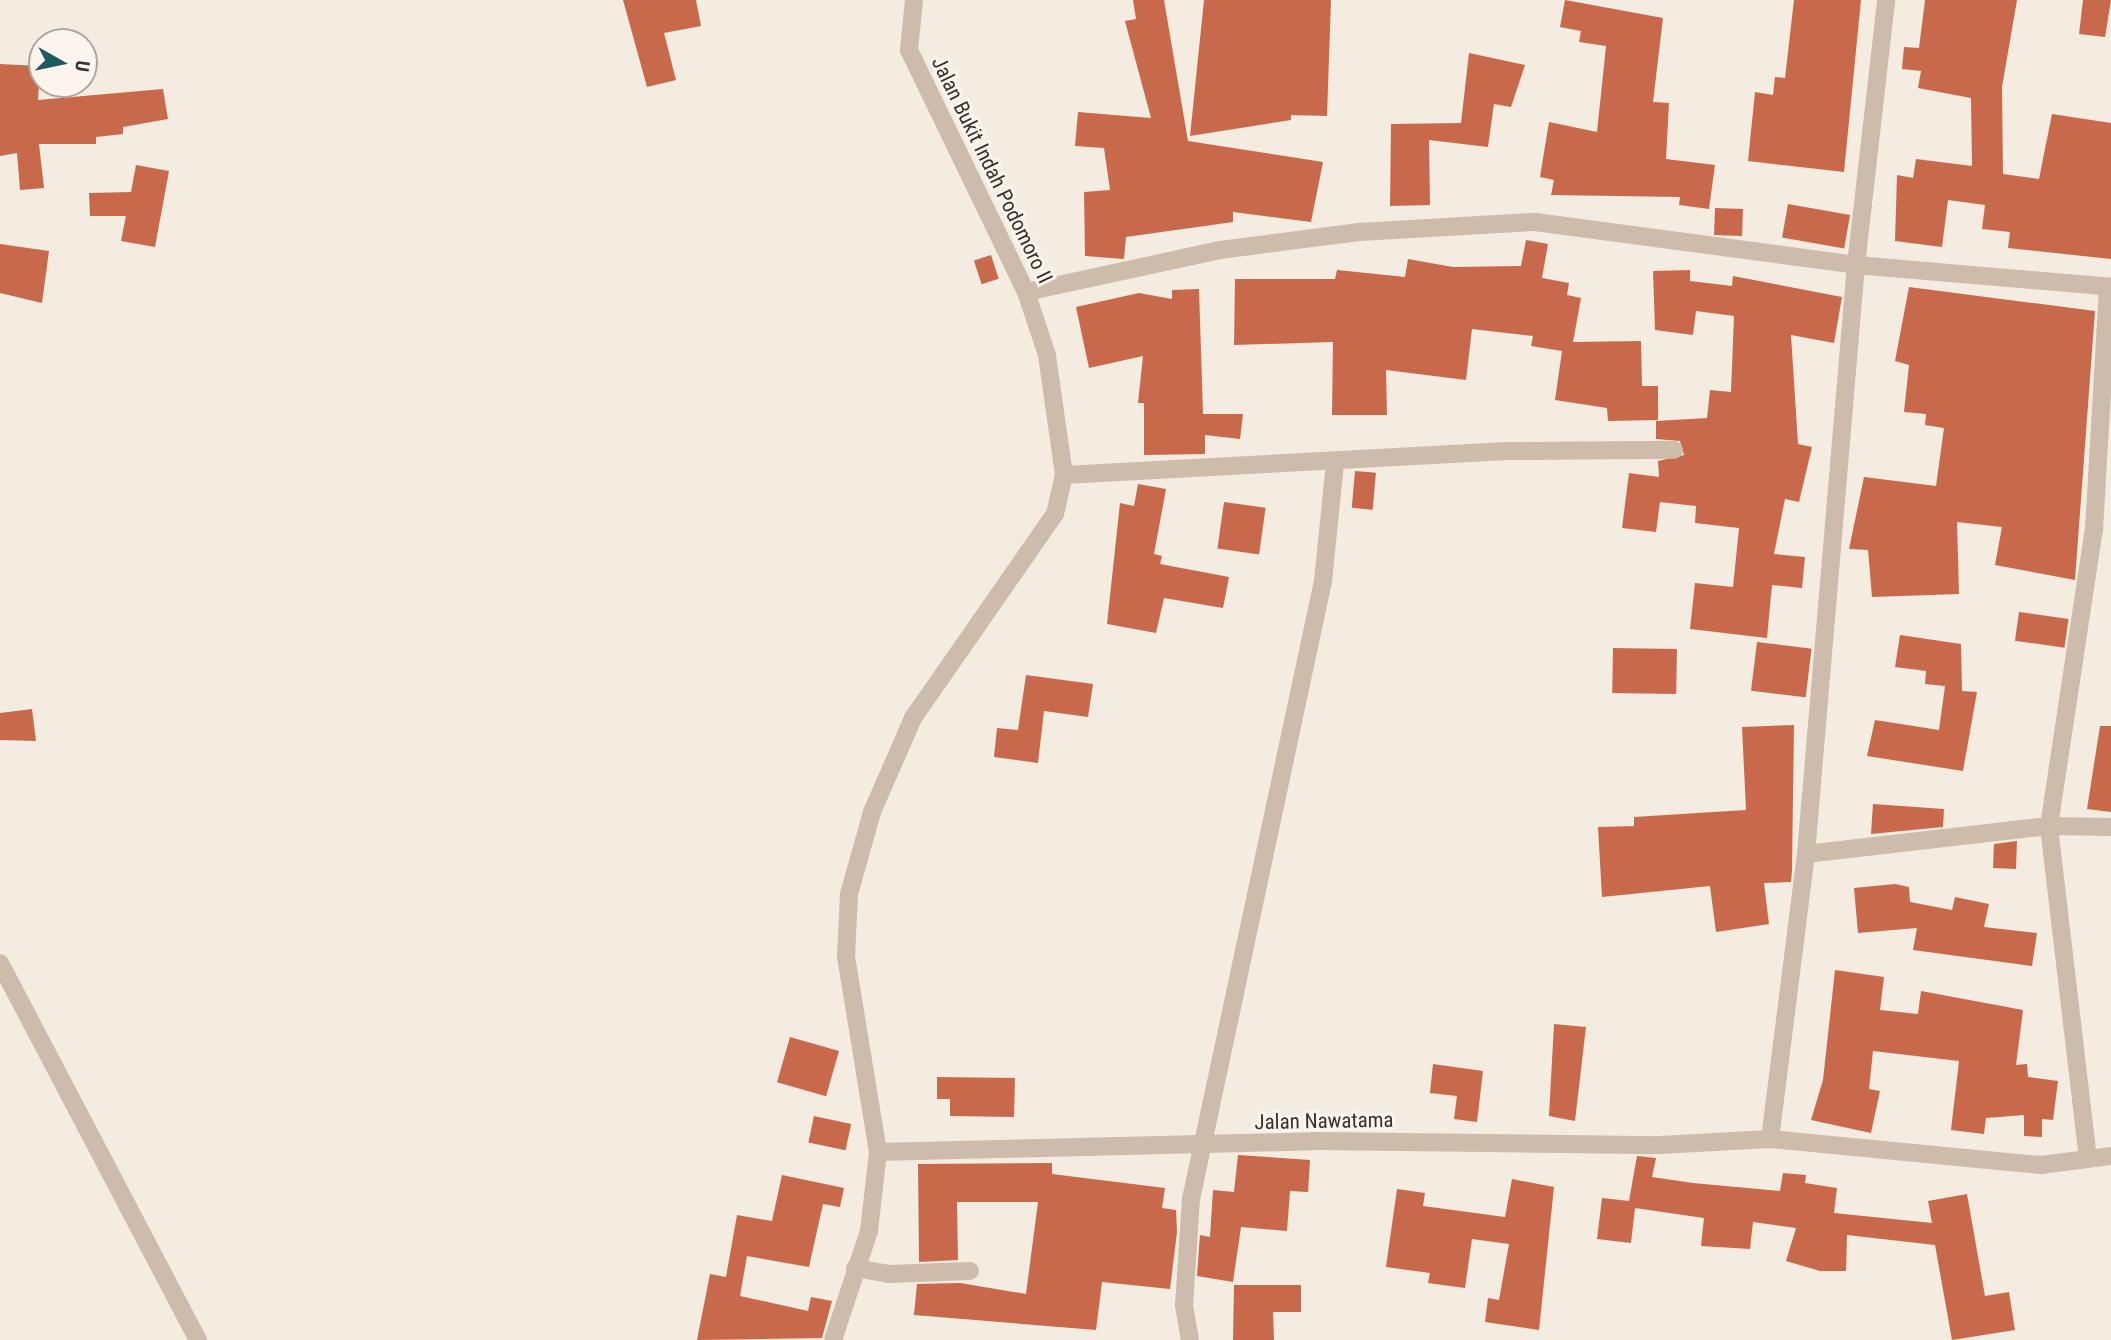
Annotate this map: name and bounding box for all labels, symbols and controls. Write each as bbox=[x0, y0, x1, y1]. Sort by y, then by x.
north arrow bbox=[28, 28, 98, 98]
street label: Jalan Bukit Indah Podomoro II bbox=[926, 52, 1058, 288]
text: U bbox=[70, 59, 94, 73]
street label: Jalan Nawatama bbox=[1254, 1107, 1394, 1135]

